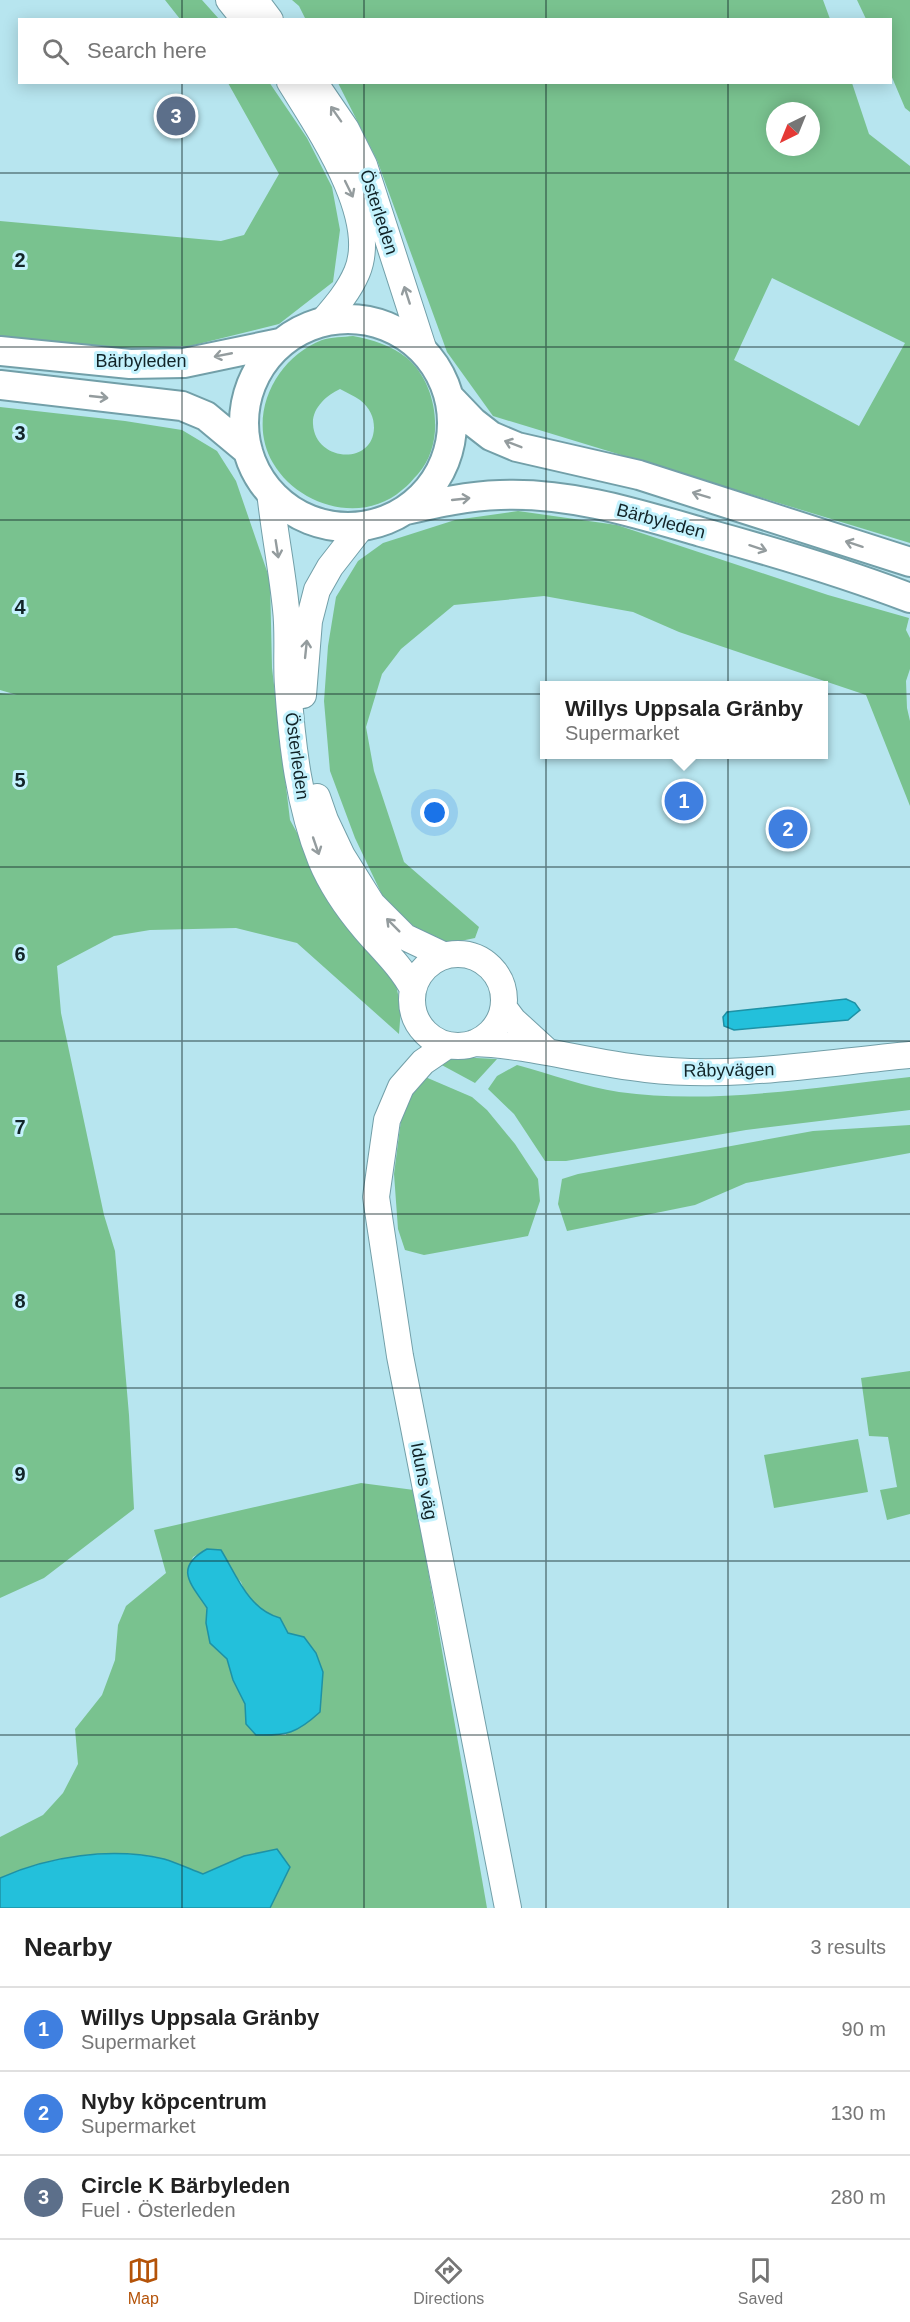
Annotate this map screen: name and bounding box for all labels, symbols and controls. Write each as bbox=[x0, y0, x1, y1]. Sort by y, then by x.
search box bbox=[18, 18, 892, 84]
icon: search bbox=[39, 35, 72, 68]
text: Search here bbox=[87, 38, 207, 63]
pin: 3 bbox=[156, 94, 195, 138]
north arrow bbox=[766, 102, 820, 156]
one-way arrow bbox=[330, 107, 342, 123]
street label: Österleden bbox=[356, 167, 402, 257]
one-way arrow bbox=[344, 179, 355, 197]
text: 2 bbox=[14, 249, 26, 271]
one-way arrow bbox=[401, 286, 412, 305]
one-way arrow bbox=[214, 350, 233, 361]
street label: Bärbyleden bbox=[95, 351, 187, 371]
one-way arrow bbox=[89, 392, 109, 403]
text: 3 bbox=[14, 422, 26, 444]
one-way arrow bbox=[504, 438, 522, 449]
one-way arrow bbox=[692, 489, 711, 500]
one-way arrow bbox=[451, 493, 470, 504]
street label: Bärbyleden bbox=[614, 500, 708, 542]
one-way arrow bbox=[845, 538, 864, 549]
one-way arrow bbox=[271, 539, 282, 559]
one-way arrow bbox=[748, 544, 767, 555]
text: 4 bbox=[14, 596, 26, 618]
one-way arrow bbox=[301, 640, 312, 660]
popup bbox=[540, 681, 828, 759]
text: Willys Uppsala Gränby bbox=[565, 696, 803, 721]
street label: Österleden bbox=[281, 711, 313, 801]
text: Supermarket bbox=[565, 722, 679, 744]
text: 5 bbox=[14, 769, 26, 791]
pin: 1 bbox=[664, 778, 704, 824]
your location bbox=[420, 798, 449, 827]
pin: 2 bbox=[768, 806, 808, 852]
one-way arrow bbox=[312, 836, 323, 855]
one-way arrow bbox=[386, 918, 401, 933]
text: 6 bbox=[14, 943, 26, 965]
street label: Råbyvägen bbox=[683, 1059, 775, 1081]
text: 7 bbox=[14, 1116, 26, 1138]
text: 8 bbox=[14, 1290, 26, 1312]
street label: Iduns väg bbox=[407, 1441, 441, 1521]
text: 9 bbox=[14, 1463, 26, 1485]
text: Nearby bbox=[24, 1932, 112, 1962]
text: 3 results bbox=[810, 1936, 886, 1958]
text: Willys Uppsala Gränby bbox=[81, 2005, 319, 2030]
text: 1 bbox=[38, 2018, 49, 2040]
text: 90 m bbox=[842, 2018, 886, 2040]
text: Supermarket bbox=[81, 2031, 196, 2053]
text: Nyby köpcentrum bbox=[81, 2089, 267, 2114]
text: 2 bbox=[38, 2102, 49, 2124]
text: 130 m bbox=[830, 2102, 886, 2124]
text: Supermarket bbox=[81, 2115, 196, 2137]
text: Circle K Bärbyleden bbox=[81, 2173, 290, 2198]
text: 3 bbox=[38, 2186, 49, 2208]
text: 280 m bbox=[830, 2186, 886, 2208]
text: Fuel · Österleden bbox=[81, 2199, 236, 2221]
tab: Map bbox=[127, 2254, 160, 2308]
tab: Directions bbox=[413, 2254, 484, 2308]
tab: Saved bbox=[738, 2254, 783, 2308]

